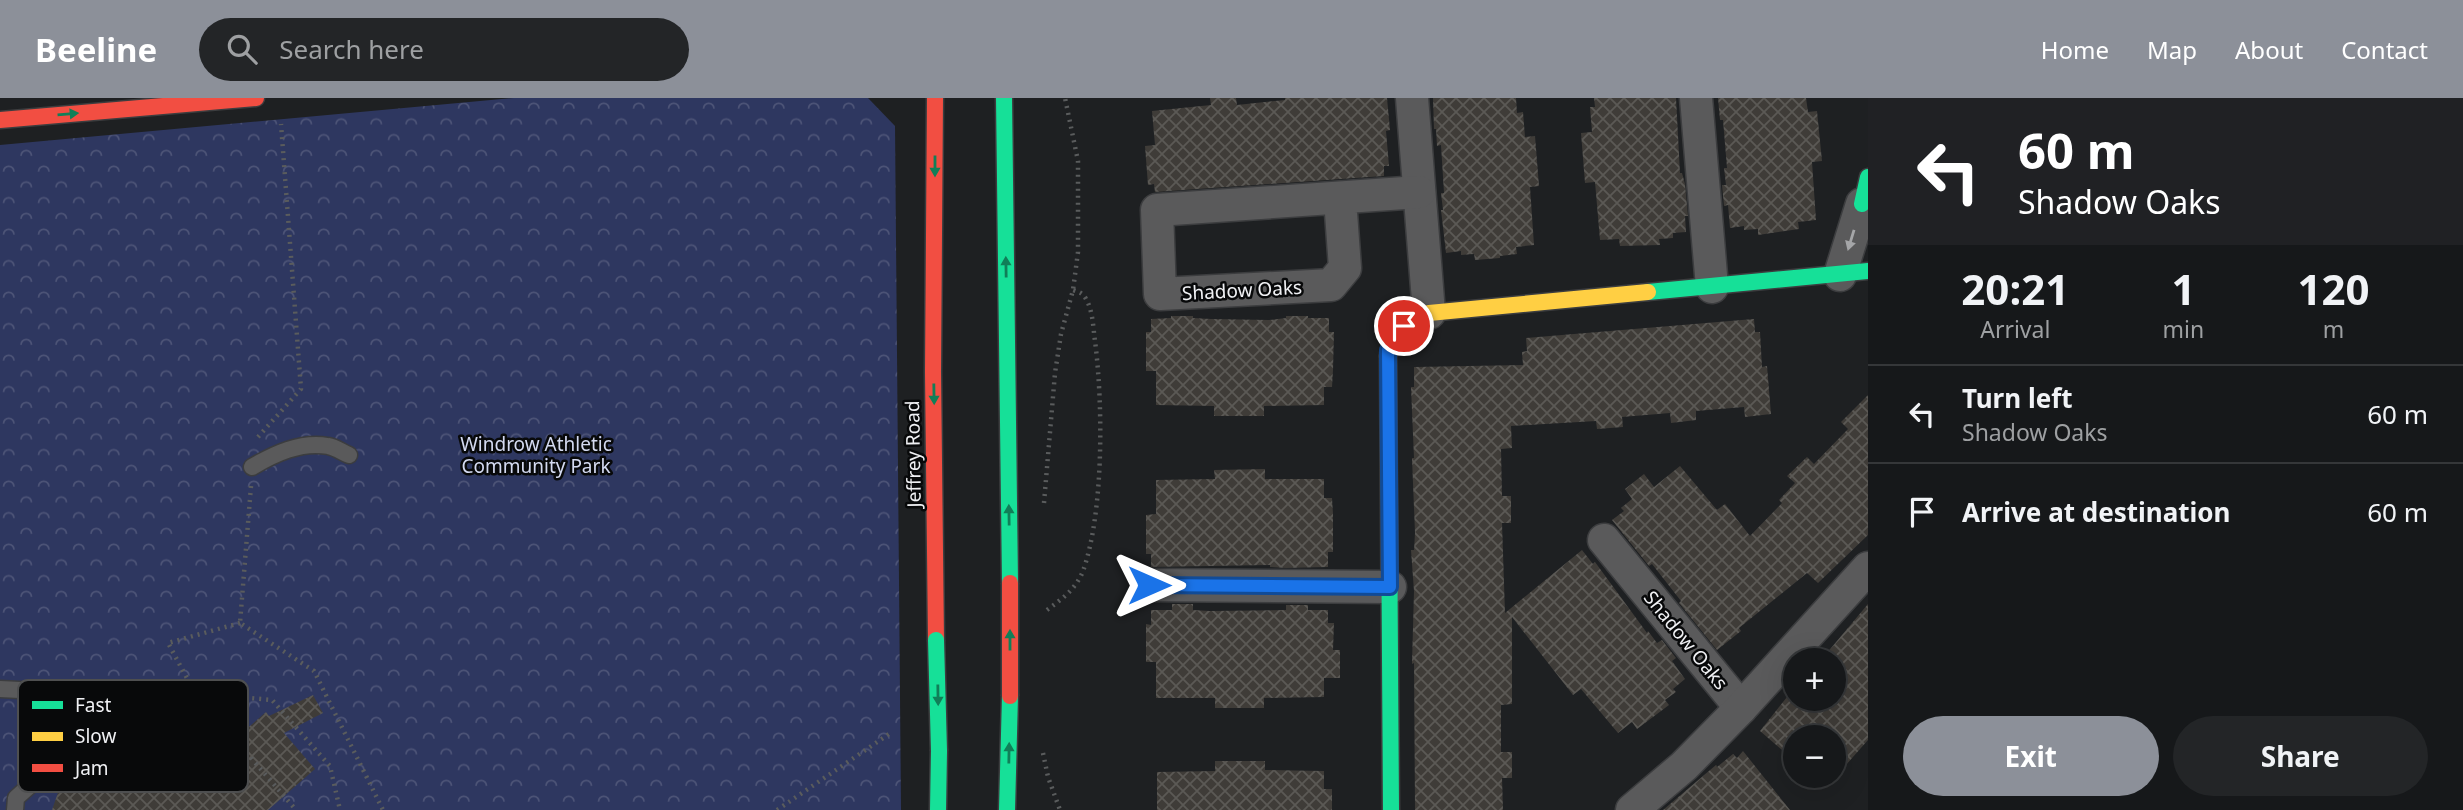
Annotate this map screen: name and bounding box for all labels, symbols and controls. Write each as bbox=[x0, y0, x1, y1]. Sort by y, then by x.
search box bbox=[199, 18, 689, 81]
text: Beeline bbox=[35, 27, 157, 72]
icon: search bbox=[223, 30, 261, 68]
text: Search here bbox=[279, 31, 424, 67]
text: Home bbox=[2041, 33, 2109, 66]
text: Map bbox=[2147, 33, 2197, 66]
text: About bbox=[2235, 33, 2303, 66]
text: Contact bbox=[2341, 33, 2428, 66]
one-way arrow bbox=[57, 108, 79, 119]
text: 60 m bbox=[2018, 117, 2135, 183]
icon: left bbox=[1903, 126, 1994, 217]
one-way arrow bbox=[929, 155, 941, 177]
text: Shadow Oaks bbox=[2018, 180, 2221, 223]
one-way arrow bbox=[1845, 229, 1856, 250]
one-way arrow bbox=[1000, 256, 1011, 278]
text: 20:21 bbox=[1961, 260, 2069, 317]
text: 1 bbox=[2171, 260, 2195, 317]
text: 120 bbox=[2298, 260, 2370, 317]
street label: Shadow Oaks bbox=[1181, 274, 1303, 306]
pin bbox=[1374, 296, 1434, 356]
icon: arrive bbox=[1385, 307, 1423, 345]
text: Arrival bbox=[1980, 313, 2050, 345]
text: min bbox=[2163, 313, 2204, 345]
text: m bbox=[2323, 313, 2344, 345]
text: Turn left bbox=[1962, 380, 2073, 416]
one-way arrow bbox=[928, 383, 939, 405]
icon: left bbox=[1903, 395, 1941, 433]
text: 60 m bbox=[2367, 396, 2428, 432]
street label: Jeffrey Road bbox=[899, 400, 927, 510]
text: Shadow Oaks bbox=[1962, 416, 2108, 448]
park label: Windrow Athletic Community Park bbox=[460, 431, 612, 479]
icon: arrive bbox=[1903, 493, 1941, 531]
text: Arrive at destination bbox=[1962, 494, 2231, 530]
text: 60 m bbox=[2367, 494, 2428, 530]
one-way arrow bbox=[1003, 503, 1015, 525]
position arrow bbox=[1112, 548, 1186, 622]
street label: Shadow Oaks bbox=[1638, 585, 1734, 695]
one-way arrow bbox=[1004, 628, 1016, 650]
map controls bbox=[1783, 648, 1846, 788]
button: + bbox=[1783, 648, 1846, 711]
legend bbox=[18, 680, 248, 792]
one-way arrow bbox=[932, 685, 943, 707]
text: Fast bbox=[75, 692, 112, 718]
button: Exit bbox=[1903, 716, 2159, 796]
button: Share bbox=[2173, 716, 2428, 796]
text: Slow bbox=[75, 723, 116, 749]
button: − bbox=[1783, 725, 1846, 788]
one-way arrow bbox=[1003, 742, 1014, 764]
text: Jam bbox=[73, 755, 109, 781]

